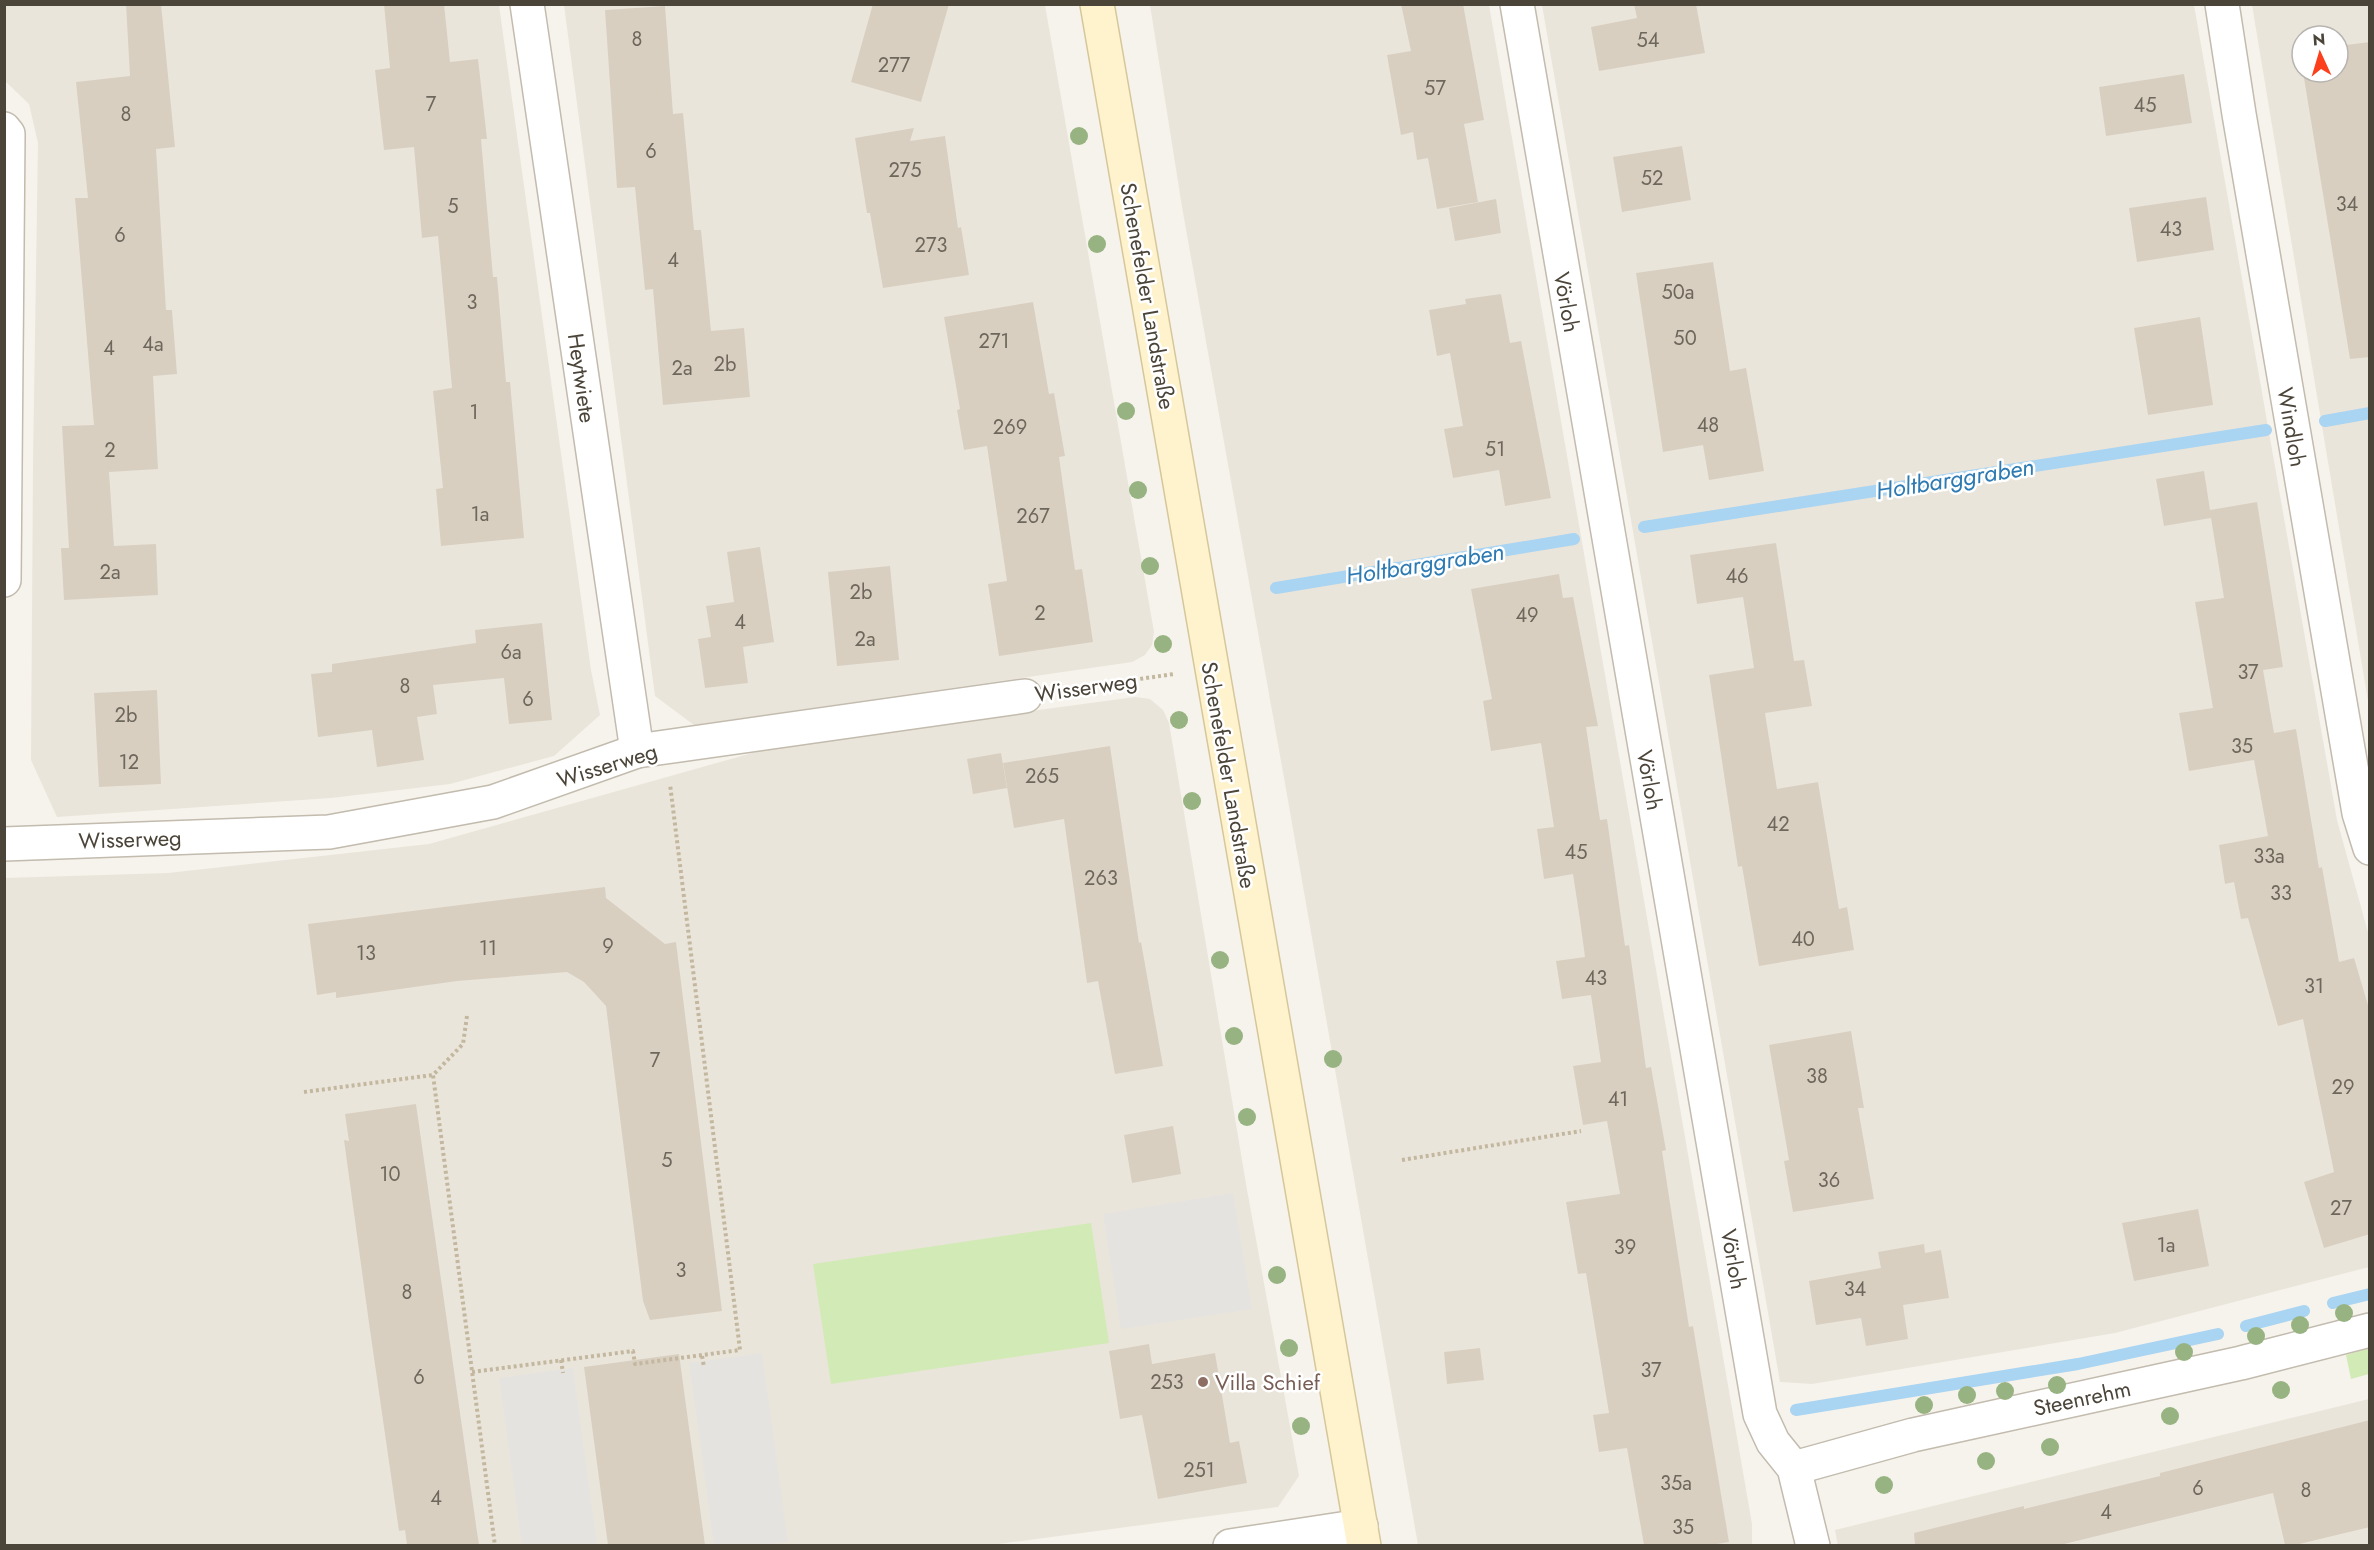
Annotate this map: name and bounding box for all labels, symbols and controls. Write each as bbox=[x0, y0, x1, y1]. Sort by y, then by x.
north arrow bbox=[2290, 24, 2350, 84]
house number: 8 bbox=[632, 25, 642, 54]
house number: 54 bbox=[1637, 26, 1660, 55]
text: N bbox=[2312, 28, 2326, 51]
house number: 277 bbox=[878, 51, 911, 80]
house number: 57 bbox=[1424, 74, 1446, 103]
house number: 7 bbox=[426, 90, 437, 119]
house number: 45 bbox=[2134, 91, 2156, 120]
house number: 8 bbox=[121, 100, 131, 129]
house number: 6 bbox=[645, 137, 657, 166]
house number: 275 bbox=[888, 156, 922, 185]
house number: 52 bbox=[1641, 164, 1663, 193]
street label: Schenefelder Landstraße bbox=[1112, 180, 1184, 412]
house number: 34 bbox=[2336, 190, 2359, 219]
house number: 5 bbox=[447, 192, 459, 221]
house number: 43 bbox=[2160, 215, 2182, 244]
house number: 6 bbox=[114, 221, 126, 250]
house number: 273 bbox=[915, 231, 947, 260]
house number: 4 bbox=[667, 246, 679, 275]
street label: Vörloh bbox=[1546, 269, 1588, 335]
house number: 50a bbox=[1662, 278, 1694, 307]
house number: 3 bbox=[467, 288, 478, 317]
house number: 50 bbox=[1673, 324, 1697, 353]
house number: 271 bbox=[979, 327, 1009, 356]
house number: 4a bbox=[142, 330, 164, 359]
street label: Heytwiete bbox=[560, 331, 604, 425]
house number: 4 bbox=[103, 334, 115, 363]
house number: 2b bbox=[714, 350, 736, 379]
house number: 2a bbox=[672, 354, 693, 383]
street label: Windloh bbox=[2269, 385, 2315, 469]
house number: 1 bbox=[470, 398, 479, 427]
house number: 48 bbox=[1697, 411, 1719, 440]
house number: 269 bbox=[993, 413, 1027, 442]
house number: 51 bbox=[1485, 435, 1505, 464]
house number: 2 bbox=[104, 436, 116, 465]
water label: Holtbarggraben bbox=[1873, 449, 2037, 508]
house number: 1a bbox=[471, 500, 489, 529]
house number: 267 bbox=[1016, 502, 1050, 531]
water label: Holtbarggraben bbox=[1343, 534, 1507, 593]
house number: 2a bbox=[100, 558, 121, 587]
house number: 46 bbox=[1725, 562, 1749, 591]
house number: 2b bbox=[850, 578, 872, 607]
house number: 2 bbox=[1034, 599, 1046, 628]
house number: 49 bbox=[1515, 601, 1539, 630]
house number: 4 bbox=[734, 608, 746, 637]
house number: 2a bbox=[855, 625, 876, 654]
house number: 6a bbox=[500, 638, 522, 667]
house number: 37 bbox=[2237, 658, 2259, 687]
street label: Schenefelder Landstraße bbox=[1193, 659, 1265, 891]
street label: Wisserweg bbox=[1033, 664, 1139, 710]
house number: 8 bbox=[400, 672, 410, 701]
house number: 6 bbox=[522, 685, 534, 714]
house number: 2b bbox=[115, 701, 137, 730]
house number: 35 bbox=[2231, 732, 2253, 761]
street label: Wisserweg bbox=[553, 735, 661, 795]
street label: Vörloh bbox=[1629, 747, 1671, 813]
house number: 12 bbox=[119, 748, 139, 777]
house number: 265 bbox=[1025, 762, 1059, 791]
house number: 42 bbox=[1766, 810, 1790, 839]
street label: Wisserweg bbox=[78, 821, 182, 857]
house number: 45 bbox=[1565, 838, 1587, 867]
house number: 33a bbox=[2253, 842, 2285, 871]
house number: 263 bbox=[1084, 864, 1118, 893]
house number: 33 bbox=[2270, 879, 2292, 908]
house number: 40 bbox=[1791, 925, 1815, 954]
house number: 9 bbox=[602, 932, 614, 961]
house number: 11 bbox=[479, 934, 497, 963]
house number: 13 bbox=[356, 939, 376, 968]
house number: 43 bbox=[1585, 964, 1607, 993]
house number: 31 bbox=[2304, 972, 2324, 1001]
house number: 7 bbox=[650, 1046, 661, 1075]
house number: 38 bbox=[1806, 1062, 1828, 1091]
house number: 29 bbox=[2332, 1073, 2354, 1102]
house number: 41 bbox=[1608, 1085, 1628, 1114]
house number: 5 bbox=[661, 1146, 673, 1175]
house number: 10 bbox=[380, 1160, 401, 1189]
house number: 36 bbox=[1818, 1166, 1840, 1195]
house number: 27 bbox=[2330, 1194, 2352, 1223]
street label: Vörloh bbox=[1713, 1226, 1755, 1292]
house number: 1a bbox=[2157, 1231, 2175, 1260]
house number: 39 bbox=[1614, 1233, 1636, 1262]
house number: 3 bbox=[676, 1256, 687, 1285]
house number: 34 bbox=[1844, 1275, 1867, 1304]
house number: 8 bbox=[402, 1278, 412, 1307]
house number: 37 bbox=[1640, 1356, 1662, 1385]
house number: 6 bbox=[413, 1363, 425, 1392]
place label: Villa Schief bbox=[1215, 1366, 1321, 1398]
house number: 253 bbox=[1150, 1368, 1184, 1397]
street label: Steenrehm bbox=[2030, 1372, 2134, 1424]
marker: Villa Schief bbox=[1196, 1375, 1210, 1389]
house number: 251 bbox=[1183, 1456, 1215, 1485]
house number: 35a bbox=[1660, 1469, 1692, 1498]
house number: 6 bbox=[2192, 1474, 2204, 1503]
house number: 8 bbox=[2301, 1476, 2311, 1505]
house number: 4 bbox=[430, 1484, 442, 1513]
house number: 4 bbox=[2100, 1498, 2112, 1527]
house number: 35 bbox=[1672, 1513, 1694, 1542]

